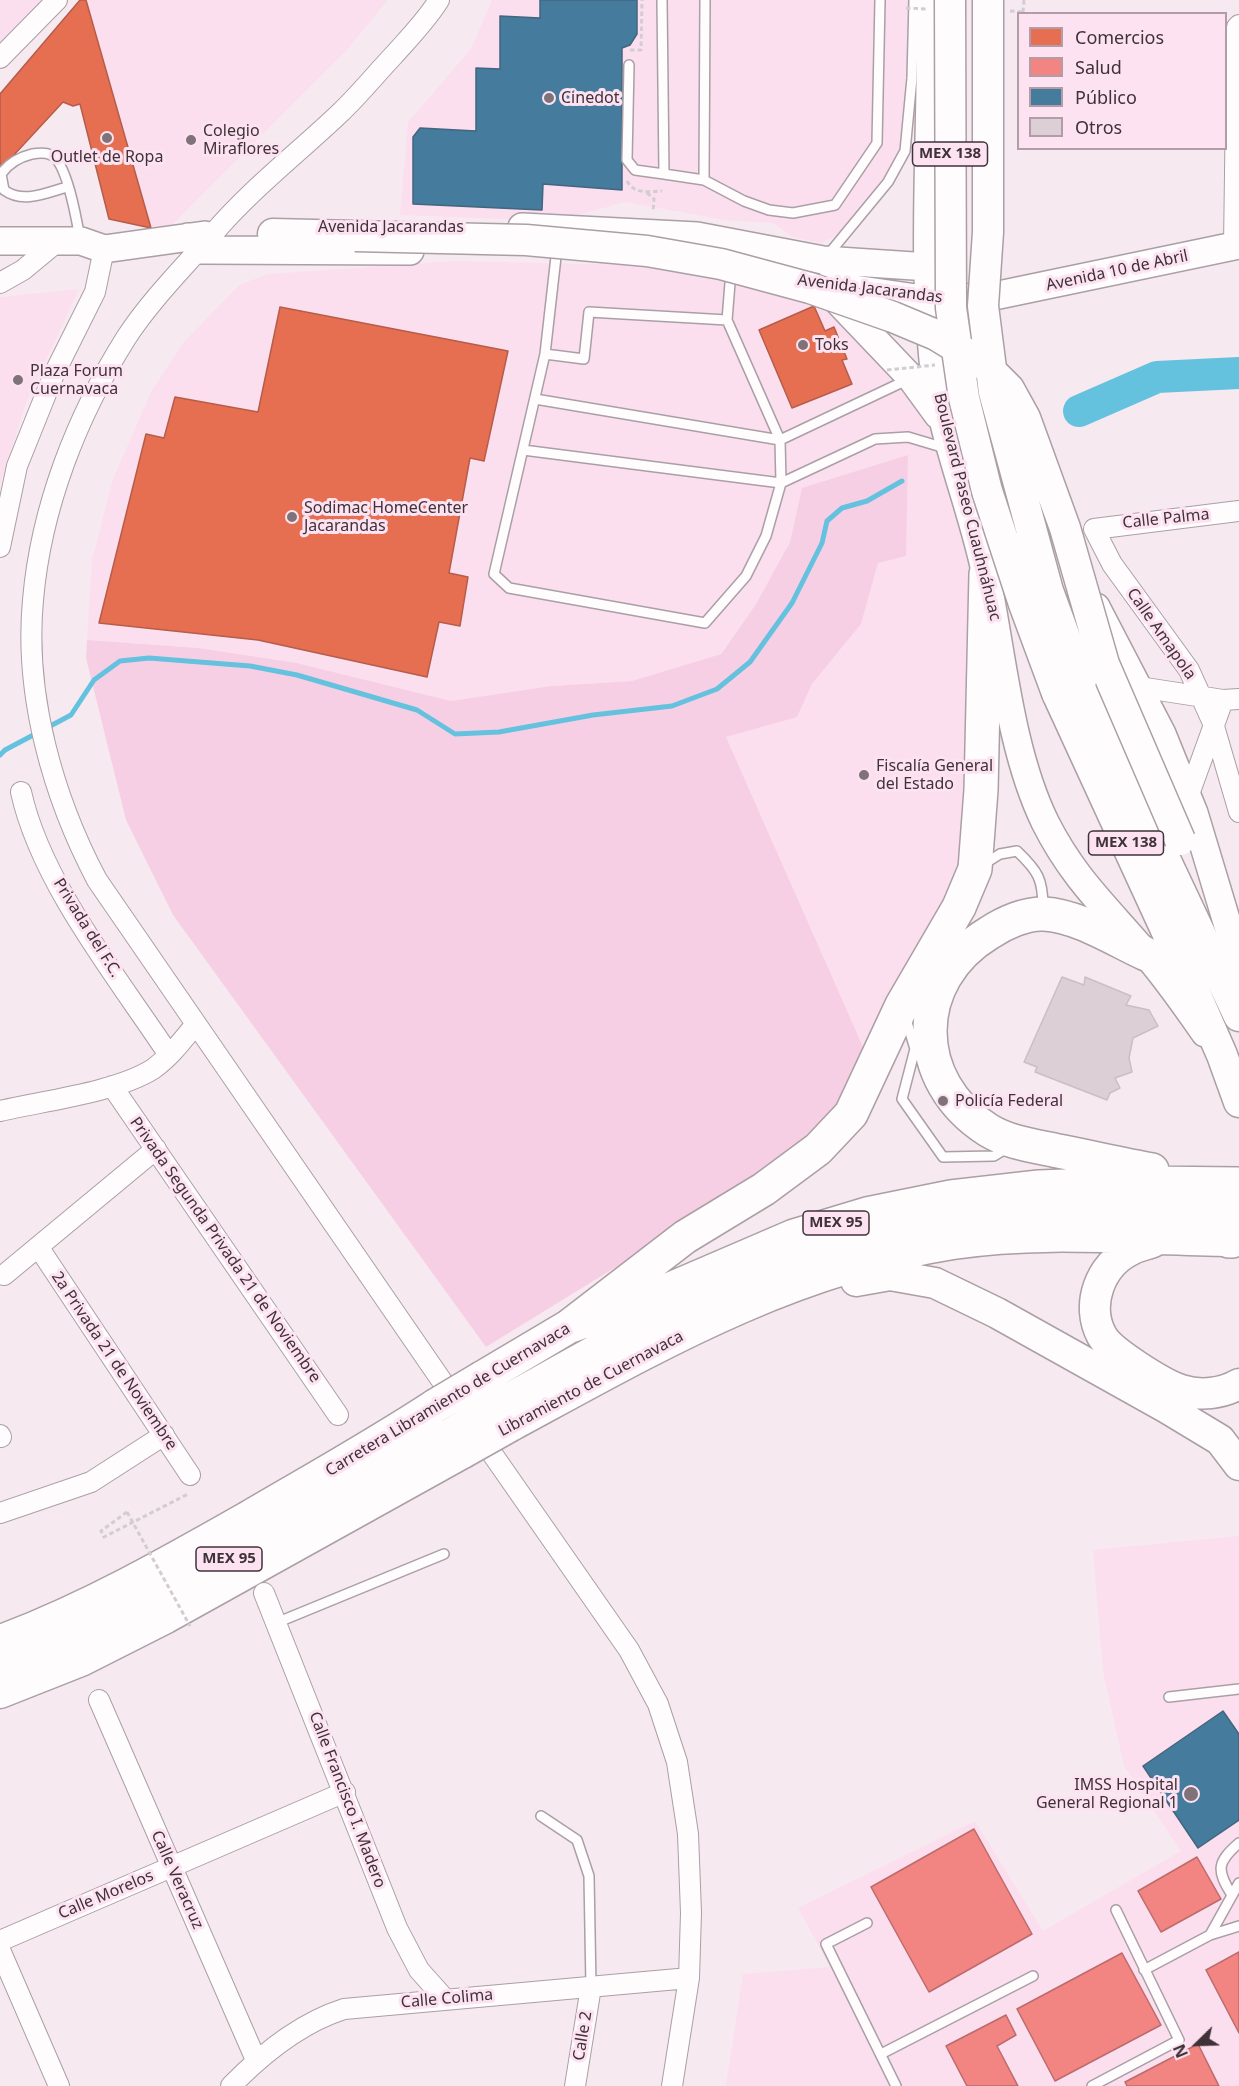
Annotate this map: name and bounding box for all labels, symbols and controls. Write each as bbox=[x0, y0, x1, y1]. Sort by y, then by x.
legend bbox=[1017, 12, 1227, 150]
text: Comercios bbox=[1075, 25, 1164, 49]
text: Salud bbox=[1075, 55, 1122, 79]
text: Público bbox=[1075, 85, 1137, 109]
place label: Cinedot bbox=[561, 88, 619, 108]
marker: Cinedot bbox=[542, 91, 556, 105]
text: Otros bbox=[1075, 115, 1122, 139]
place label: Colegio Miraflores bbox=[203, 121, 279, 159]
marker: Outlet de Ropa bbox=[100, 131, 114, 145]
marker: Colegio Miraflores bbox=[184, 133, 198, 147]
road number: MEX 138 bbox=[912, 142, 988, 166]
place label: Outlet de Ropa bbox=[51, 147, 163, 167]
street label: Avenida Jacarandas bbox=[318, 217, 464, 237]
street label: Avenida 10 de Abril bbox=[1044, 247, 1190, 295]
street label: Avenida Jacarandas bbox=[796, 271, 944, 307]
place label: Toks bbox=[815, 335, 849, 355]
marker: Toks bbox=[796, 338, 810, 352]
place label: Plaza Forum Cuernavaca bbox=[30, 361, 123, 399]
marker: Plaza Forum Cuernavaca bbox=[11, 373, 25, 387]
street label: Boulevard Paseo Cuauhnáhuac bbox=[929, 391, 1005, 623]
place label: Sodimac HomeCenter Jacarandas bbox=[304, 498, 468, 536]
street label: Calle Palma bbox=[1122, 505, 1210, 533]
marker: Sodimac HomeCenter Jacarandas bbox=[285, 510, 299, 524]
street label: Calle Amapola bbox=[1122, 585, 1200, 683]
place label: Fiscalía General del Estado bbox=[876, 756, 993, 794]
marker: Fiscalía General del Estado bbox=[857, 768, 871, 782]
road number: MEX 138 bbox=[1088, 831, 1164, 855]
street label: Privada del F.C. bbox=[49, 875, 125, 981]
place label: Policía Federal bbox=[955, 1091, 1063, 1111]
marker: Policía Federal bbox=[936, 1094, 950, 1108]
street label: Privada Segunda Privada 21 de Noviembre bbox=[125, 1114, 325, 1386]
road number: MEX 95 bbox=[803, 1211, 869, 1235]
street label: 2a Privada 21 de Noviembre bbox=[47, 1268, 181, 1454]
street label: Carretera Libramiento de Cuernavaca bbox=[322, 1319, 574, 1481]
street label: Libramiento de Cuernavaca bbox=[495, 1327, 687, 1441]
road number: MEX 95 bbox=[196, 1547, 262, 1571]
street label: Calle Francisco I. Madero bbox=[305, 1709, 389, 1891]
place label: IMSS Hospital General Regional 1 bbox=[1036, 1775, 1178, 1813]
marker: IMSS Hospital General Regional 1 bbox=[1182, 1785, 1200, 1803]
street label: Calle Veracruz bbox=[147, 1828, 207, 1932]
street label: Calle Morelos bbox=[56, 1866, 156, 1924]
street label: Calle Colima bbox=[400, 1985, 494, 2013]
street label: Calle 2 bbox=[570, 2010, 596, 2062]
north arrow bbox=[1167, 2014, 1227, 2074]
text: N bbox=[1168, 2041, 1193, 2061]

